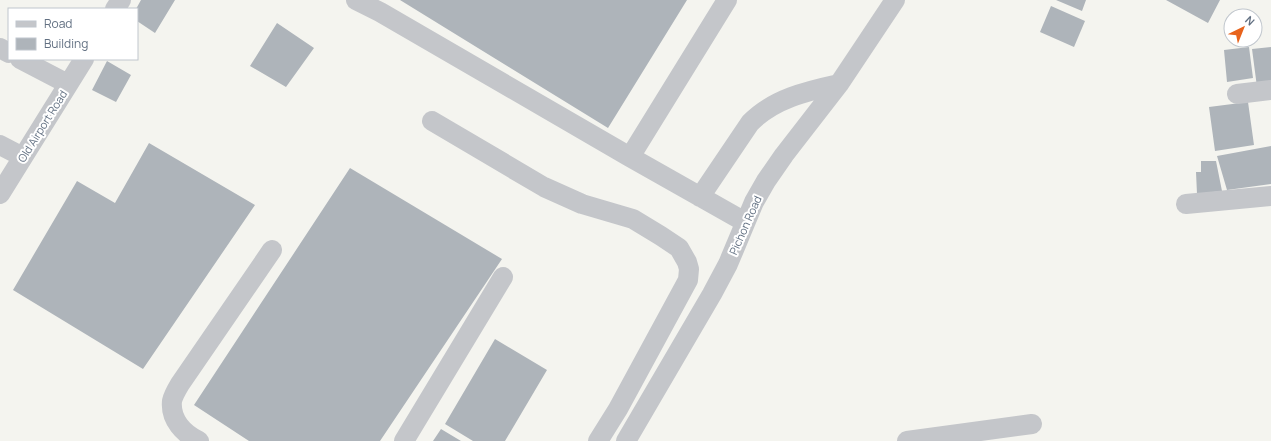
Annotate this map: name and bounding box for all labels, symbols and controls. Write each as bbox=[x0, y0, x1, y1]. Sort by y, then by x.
legend bbox=[8, 8, 138, 60]
north arrow bbox=[1223, 8, 1263, 48]
text: N bbox=[1242, 12, 1258, 29]
text: Road bbox=[44, 15, 72, 32]
text: Building bbox=[44, 35, 88, 52]
street label: Old Airport Road bbox=[14, 87, 70, 165]
street label: Pichon Road bbox=[725, 193, 765, 257]

